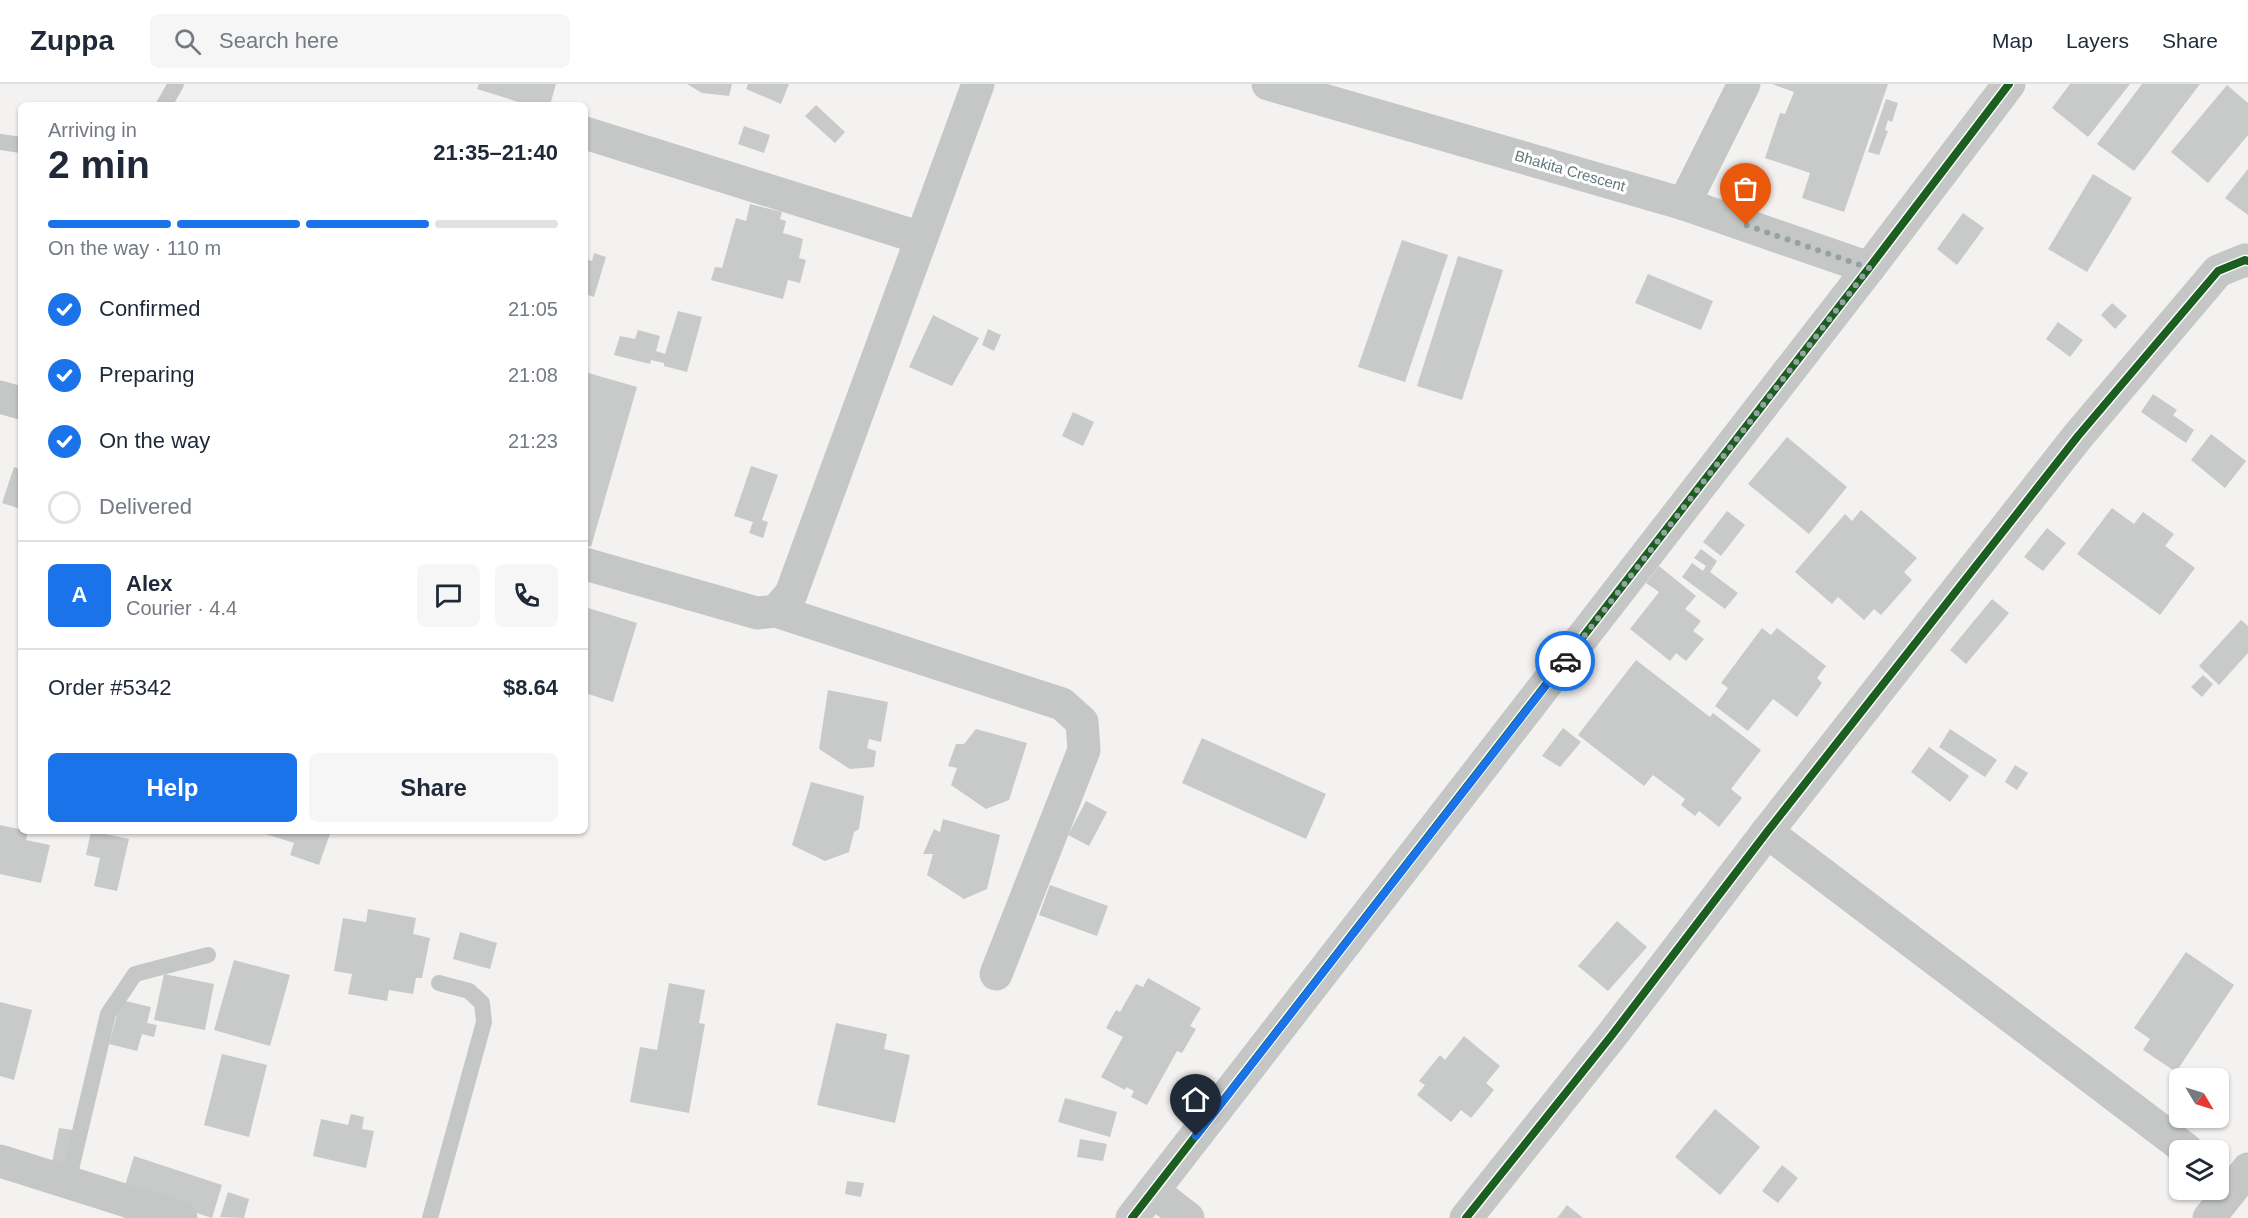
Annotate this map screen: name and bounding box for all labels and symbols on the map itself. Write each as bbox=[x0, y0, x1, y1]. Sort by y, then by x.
street label: Bhakita Crescent bbox=[1513, 147, 1628, 195]
pin bbox=[1720, 163, 1771, 225]
courier bbox=[1535, 631, 1595, 691]
north arrow bbox=[2169, 1068, 2229, 1128]
pin bbox=[1170, 1074, 1221, 1136]

